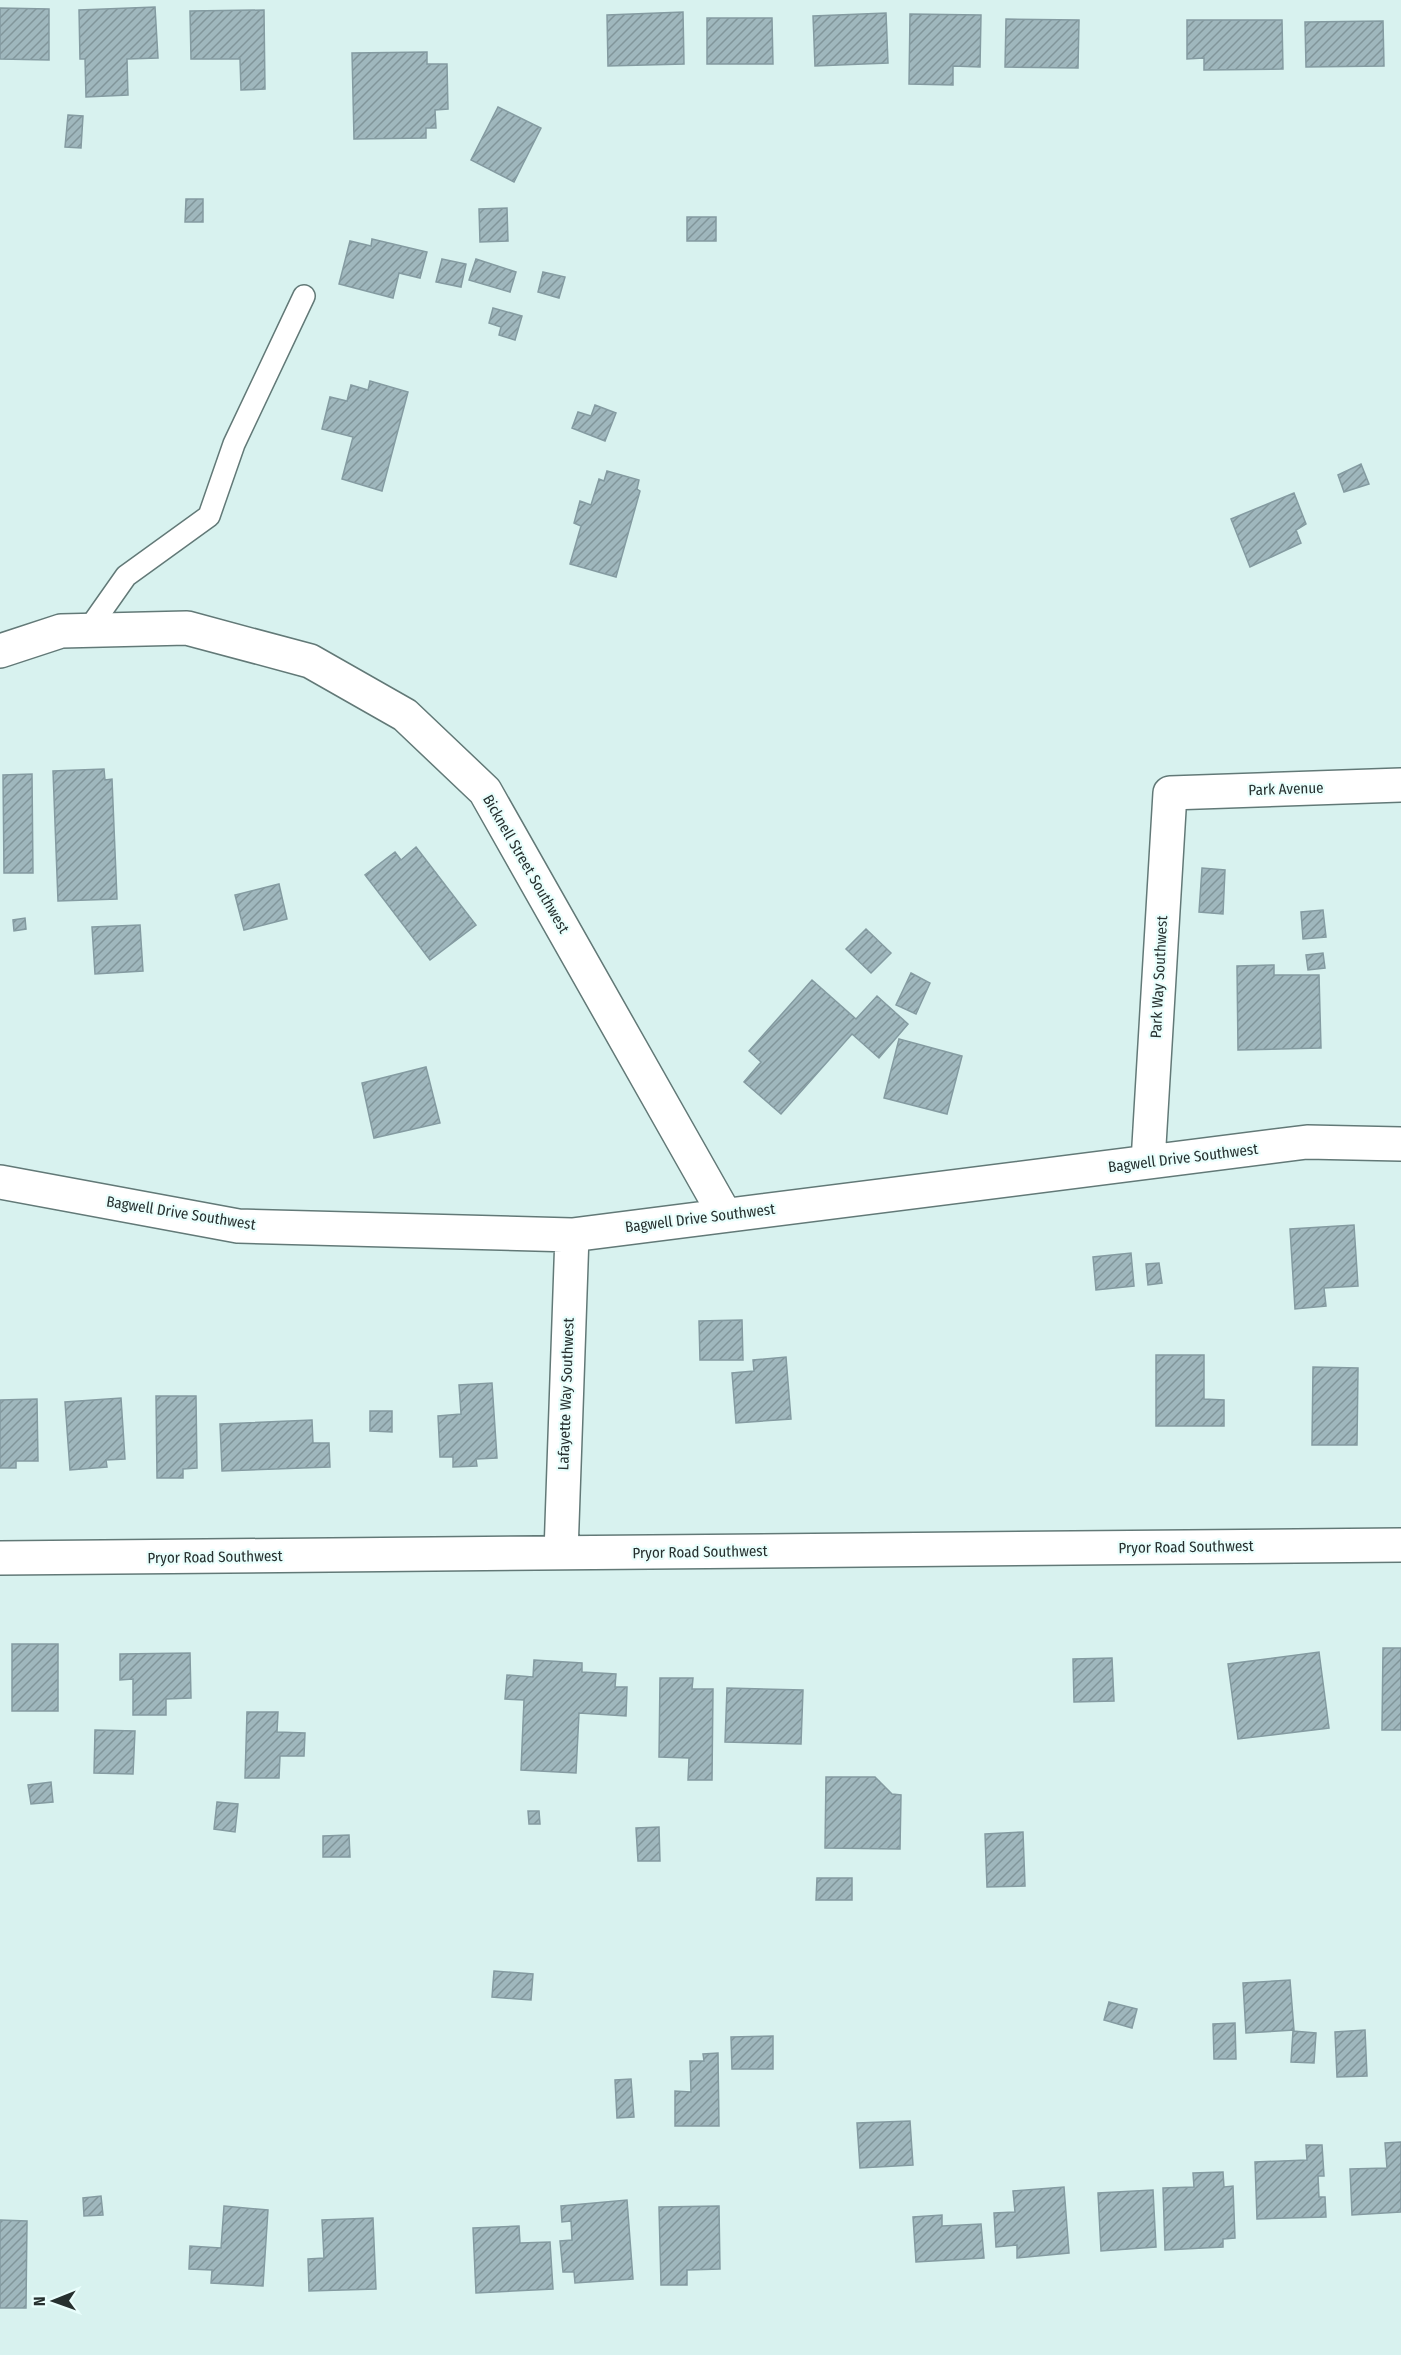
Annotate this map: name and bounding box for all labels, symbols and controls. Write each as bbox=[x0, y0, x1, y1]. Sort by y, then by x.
street label: Park Avenue bbox=[1248, 779, 1324, 799]
street label: Bicknell Street Southwest bbox=[479, 791, 573, 937]
street label: Park Way Southwest bbox=[1147, 915, 1171, 1039]
street label: Bagwell Drive Southwest bbox=[1107, 1140, 1259, 1176]
street label: Bagwell Drive Southwest bbox=[105, 1192, 257, 1234]
street label: Bagwell Drive Southwest bbox=[624, 1200, 776, 1236]
street label: Lafayette Way Southwest bbox=[554, 1317, 578, 1471]
street label: Pryor Road Southwest bbox=[1118, 1537, 1254, 1557]
street label: Pryor Road Southwest bbox=[632, 1542, 768, 1562]
street label: Pryor Road Southwest bbox=[147, 1547, 283, 1567]
north arrow bbox=[24, 2271, 84, 2331]
text: N bbox=[30, 2296, 49, 2306]

